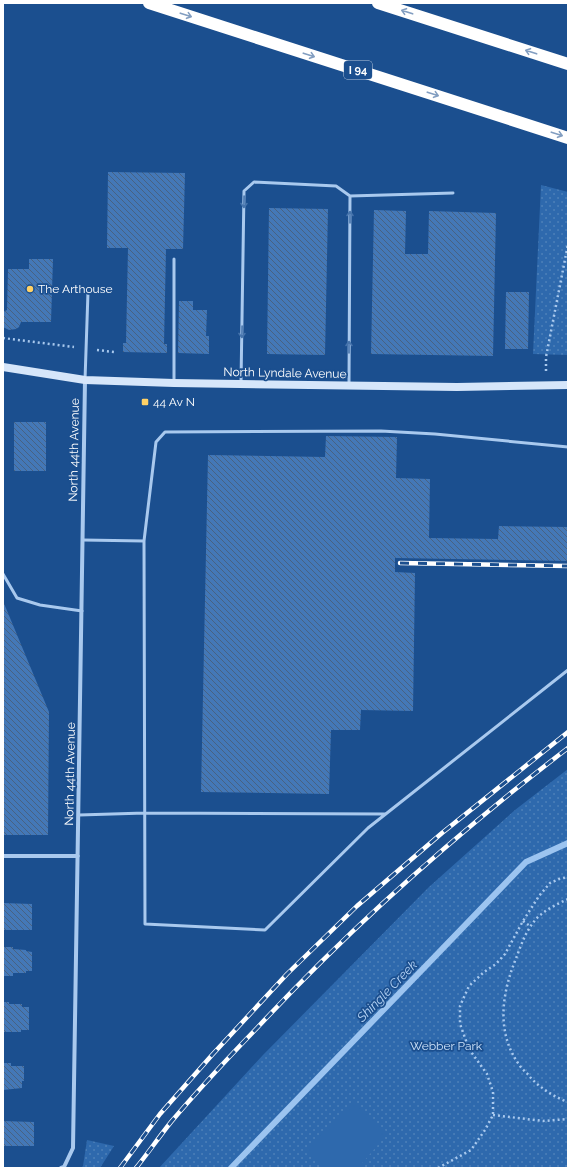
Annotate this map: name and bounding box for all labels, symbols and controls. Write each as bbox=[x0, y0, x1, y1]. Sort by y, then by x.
one-way arrow bbox=[401, 8, 414, 15]
one-way arrow bbox=[179, 12, 192, 19]
one-way arrow bbox=[525, 48, 538, 55]
one-way arrow bbox=[303, 51, 315, 59]
road number: I 94 bbox=[344, 61, 372, 79]
one-way arrow bbox=[427, 91, 440, 98]
one-way arrow bbox=[550, 131, 563, 138]
one-way arrow bbox=[240, 195, 248, 208]
one-way arrow bbox=[346, 211, 354, 224]
place label: The Arthouse bbox=[38, 282, 113, 296]
marker: The Arthouse bbox=[25, 284, 35, 294]
one-way arrow bbox=[238, 325, 246, 338]
one-way arrow bbox=[345, 341, 353, 354]
street label: North Lyndale Avenue bbox=[223, 365, 347, 381]
place label: 44 Av N bbox=[153, 395, 195, 409]
marker: 44 Av N bbox=[140, 397, 150, 407]
street label: North 44th Avenue bbox=[66, 398, 82, 502]
street label: North 44th Avenue bbox=[62, 722, 78, 826]
water label: Shingle Creek bbox=[353, 957, 420, 1026]
park label: Webber Park bbox=[410, 1039, 483, 1053]

